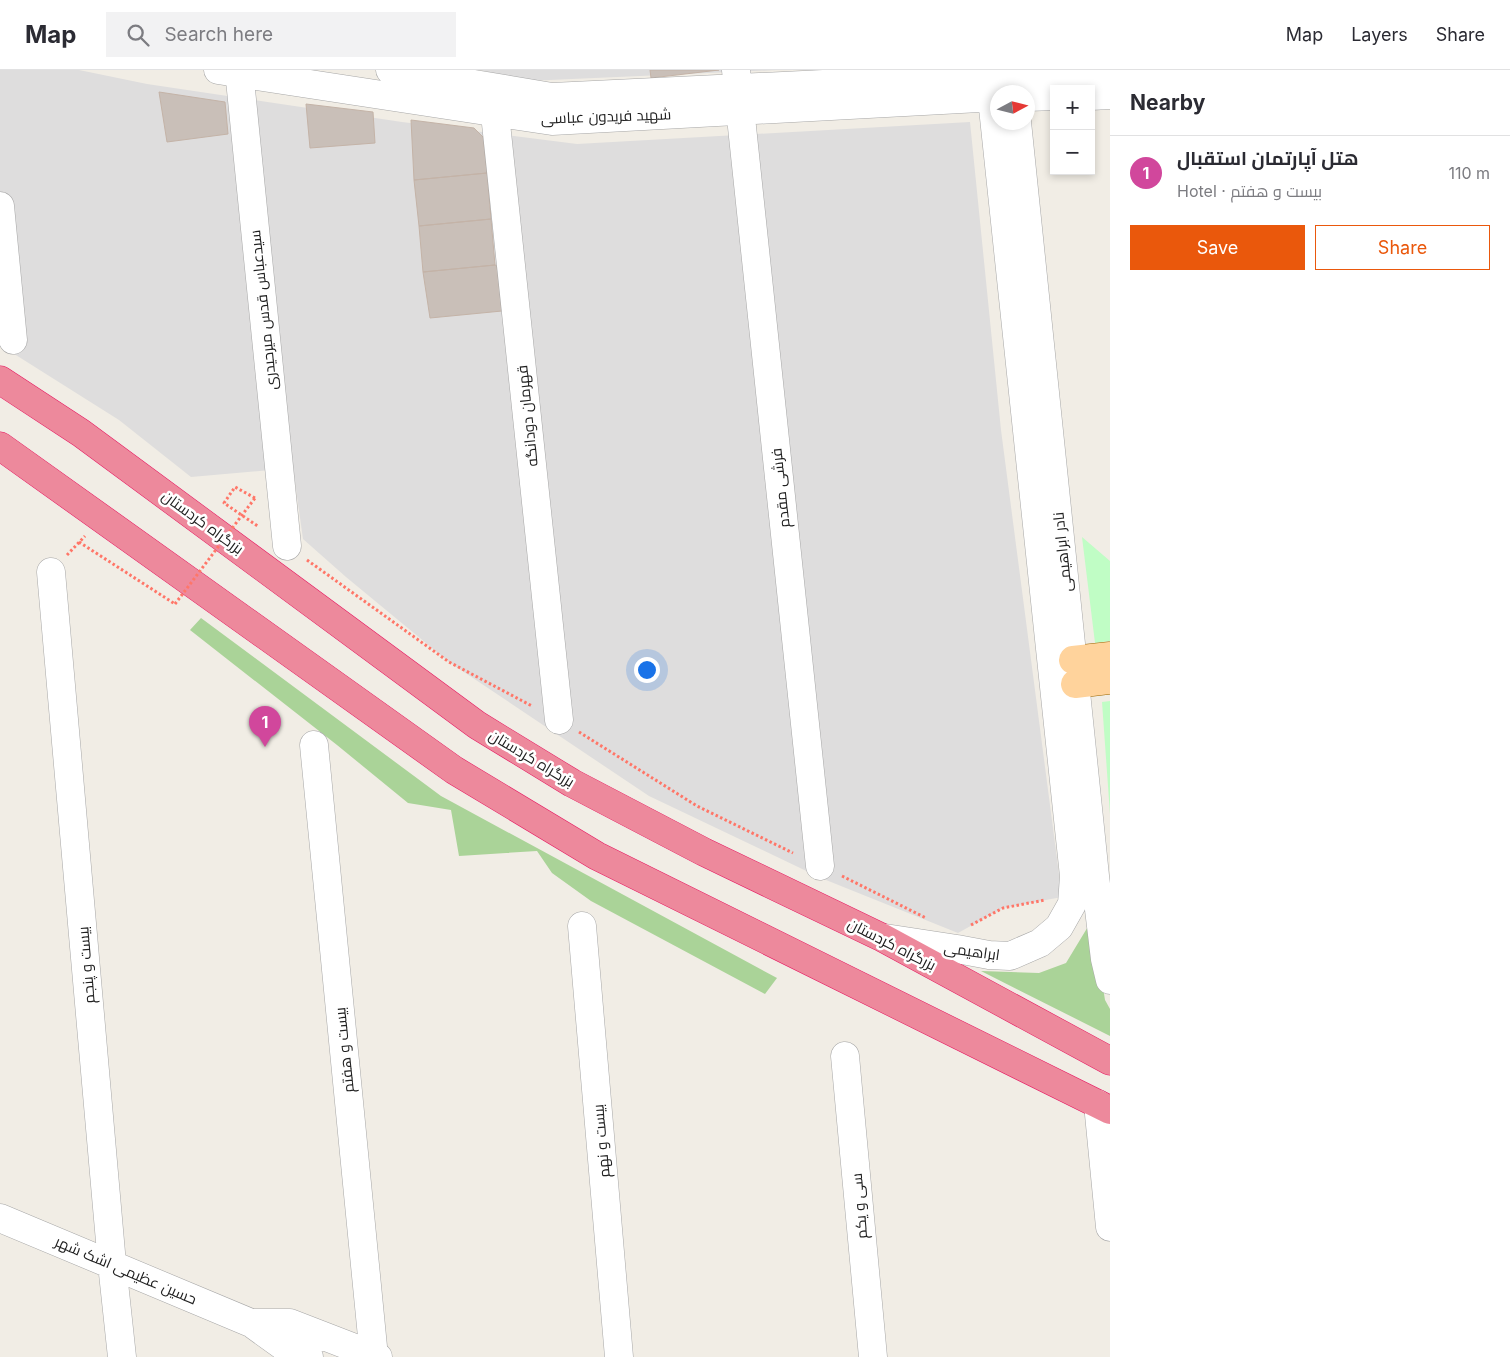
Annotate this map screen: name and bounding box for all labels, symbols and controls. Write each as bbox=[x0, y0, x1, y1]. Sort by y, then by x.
search box bbox=[106, 12, 456, 57]
text: Map bbox=[25, 20, 76, 49]
icon: search bbox=[124, 21, 152, 49]
text: Search here bbox=[164, 23, 273, 46]
text: Map bbox=[1286, 24, 1323, 45]
text: Layers bbox=[1351, 24, 1408, 45]
text: Share bbox=[1436, 24, 1485, 45]
north arrow bbox=[990, 85, 1035, 130]
map controls bbox=[1050, 85, 1095, 175]
button: + bbox=[1050, 85, 1095, 130]
text: Nearby bbox=[1130, 90, 1205, 115]
street label: شهید فریدون عباسی bbox=[541, 104, 672, 129]
button: − bbox=[1050, 130, 1095, 175]
text: هتل آپارتمان استقبال bbox=[1177, 147, 1358, 170]
text: 1 bbox=[1143, 163, 1149, 183]
text: 110 m bbox=[1448, 163, 1490, 183]
text: Hotel · بیست و هفتم bbox=[1177, 181, 1322, 201]
button: Save bbox=[1130, 225, 1305, 270]
button: Share bbox=[1315, 225, 1490, 270]
street label: سیدعباس قدس میرحیدری bbox=[245, 229, 282, 391]
street label: قهرمان دودانگه bbox=[512, 364, 543, 468]
street label: فرشی مقدم bbox=[766, 447, 795, 529]
street label: بزرگراه کردستان bbox=[158, 486, 248, 559]
street label: نادر ابراهیمی bbox=[1048, 511, 1077, 593]
your location bbox=[634, 657, 660, 683]
pin: 1 bbox=[249, 706, 281, 747]
street label: بزرگراه کردستان bbox=[485, 725, 578, 792]
street label: بزرگراه کردستان bbox=[844, 914, 939, 975]
street label: بیست و پنجم bbox=[73, 925, 100, 1004]
street label: ابراهیمی bbox=[943, 938, 1001, 965]
street label: بیست و هفتم bbox=[330, 1006, 359, 1094]
street label: بیست و نهم bbox=[588, 1103, 615, 1179]
street label: سی و یکم bbox=[847, 1172, 872, 1240]
street label: حسین عظیمی اشک شهر bbox=[51, 1231, 200, 1309]

